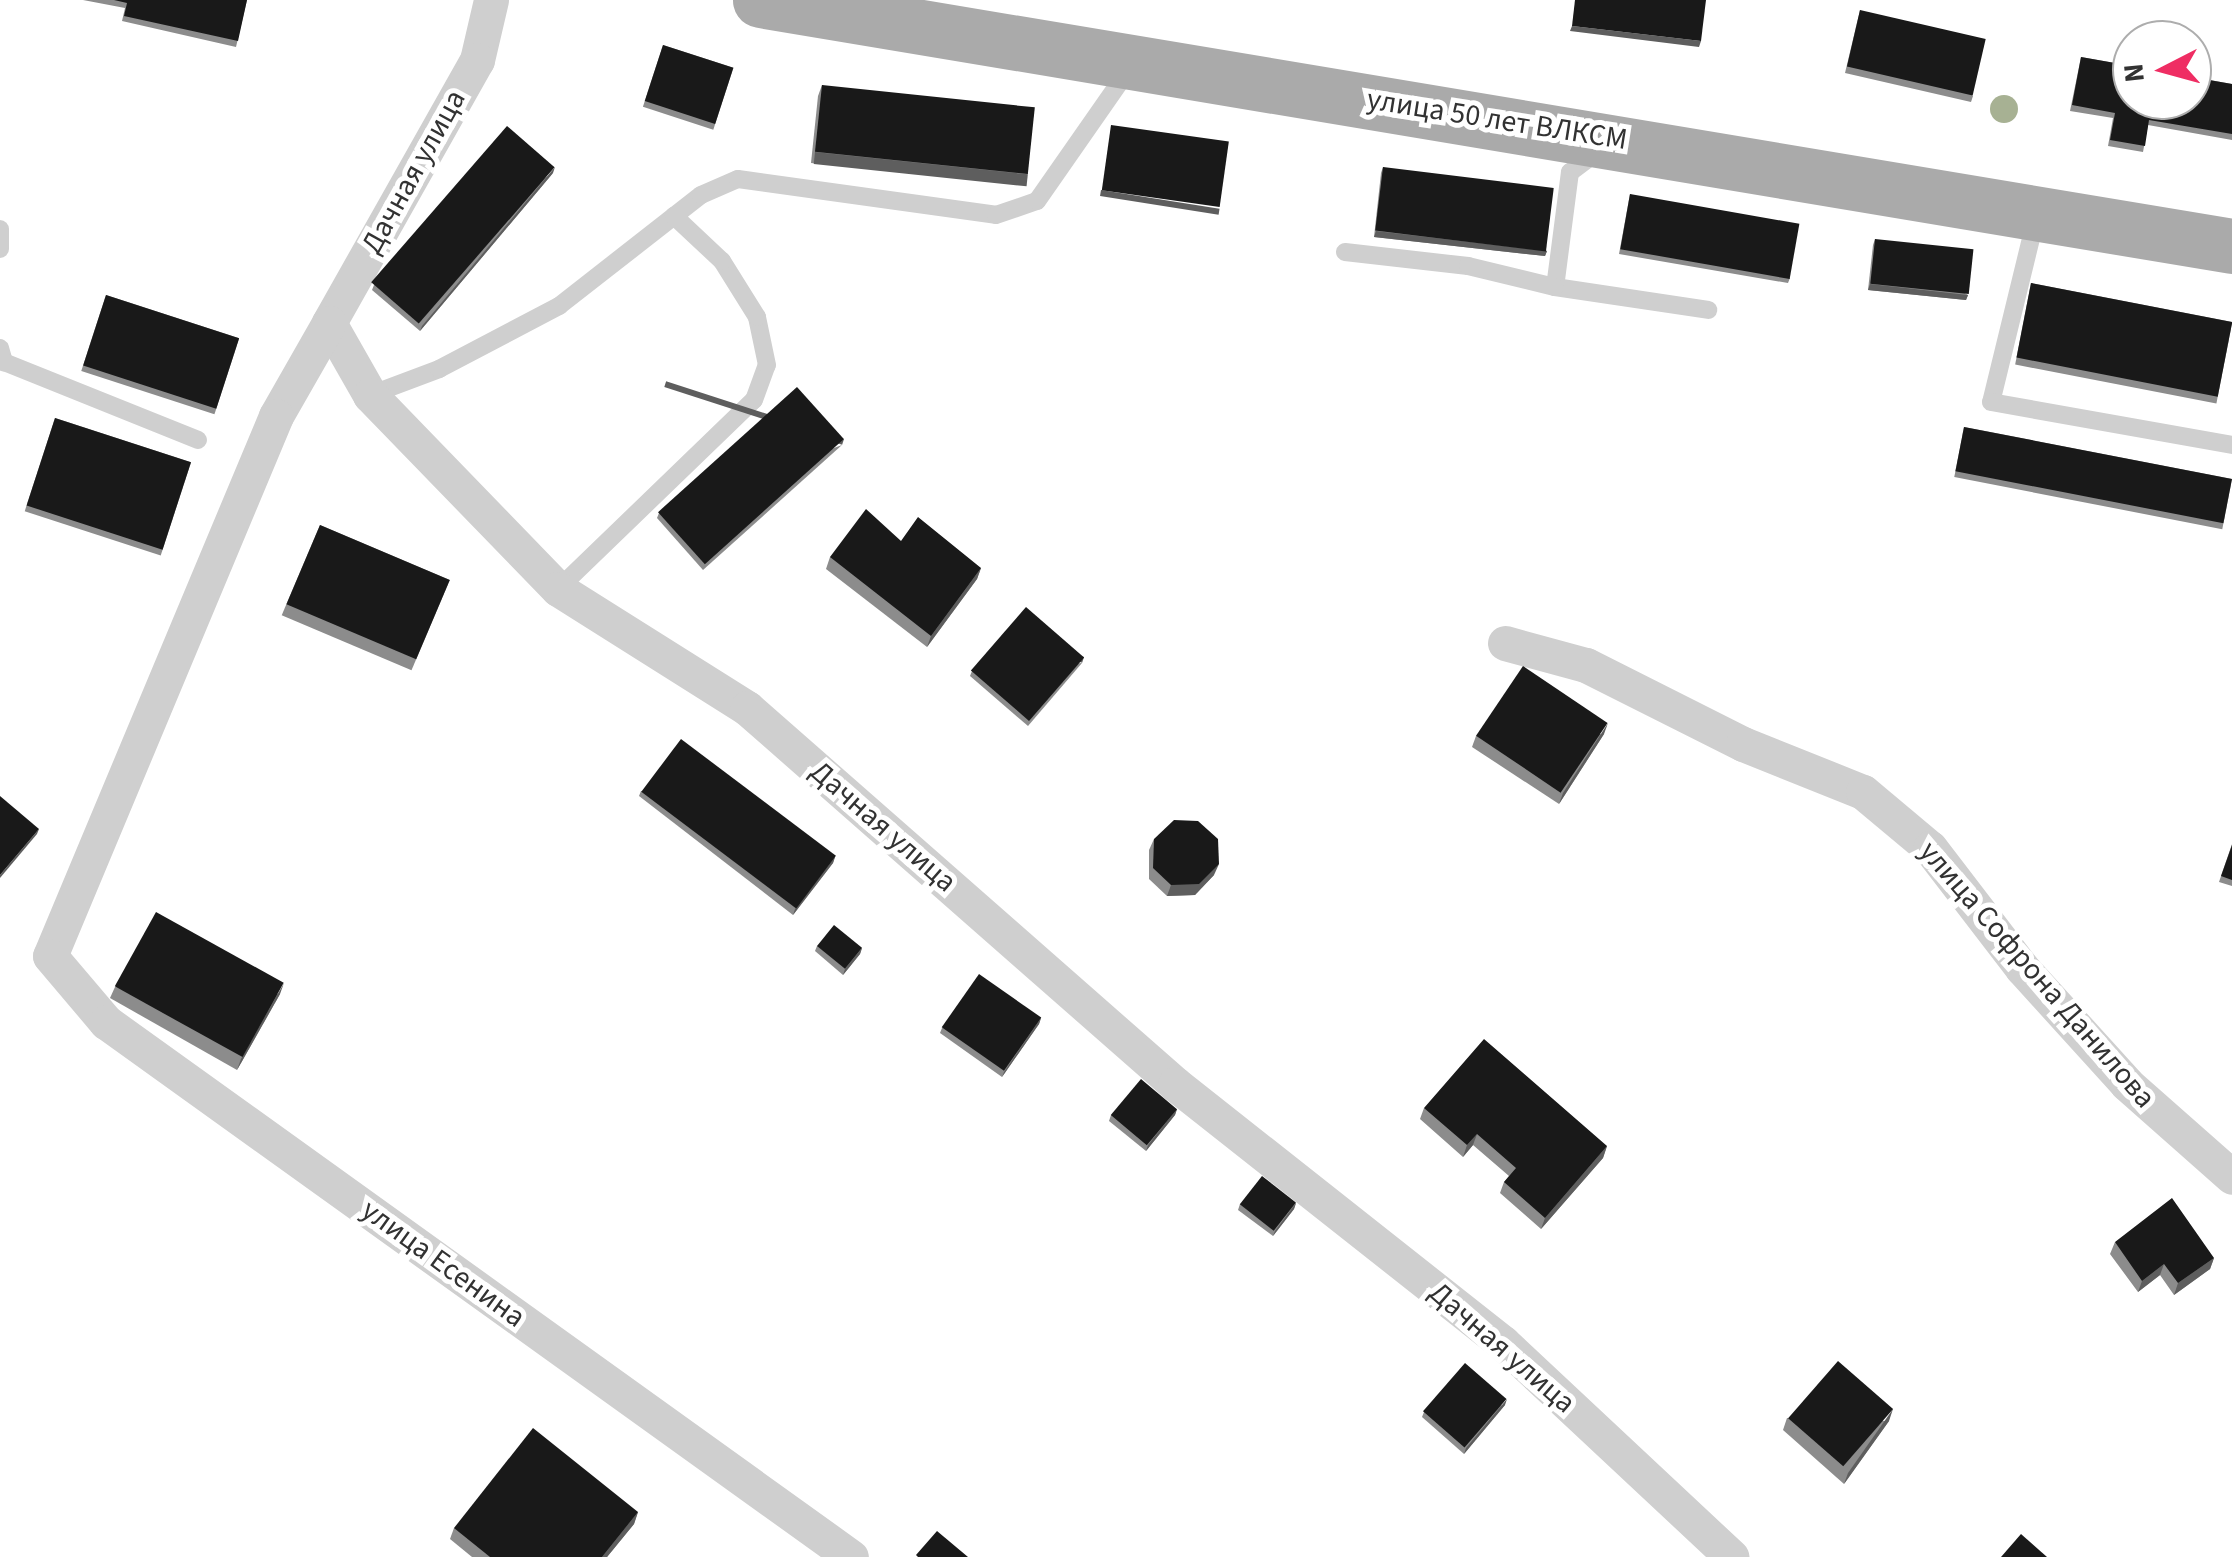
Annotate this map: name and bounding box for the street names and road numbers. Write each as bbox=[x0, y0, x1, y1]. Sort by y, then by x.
street label: улица 50 лет ВЛКСМ bbox=[1364, 82, 1630, 158]
street label: Дачная улица bbox=[354, 84, 474, 260]
street label: Дачная улица bbox=[803, 754, 963, 900]
street label: улица Софрона Данилова bbox=[1911, 834, 2163, 1116]
street label: улица Есенина bbox=[354, 1192, 532, 1336]
street label: Дачная улица bbox=[1422, 1275, 1582, 1421]

